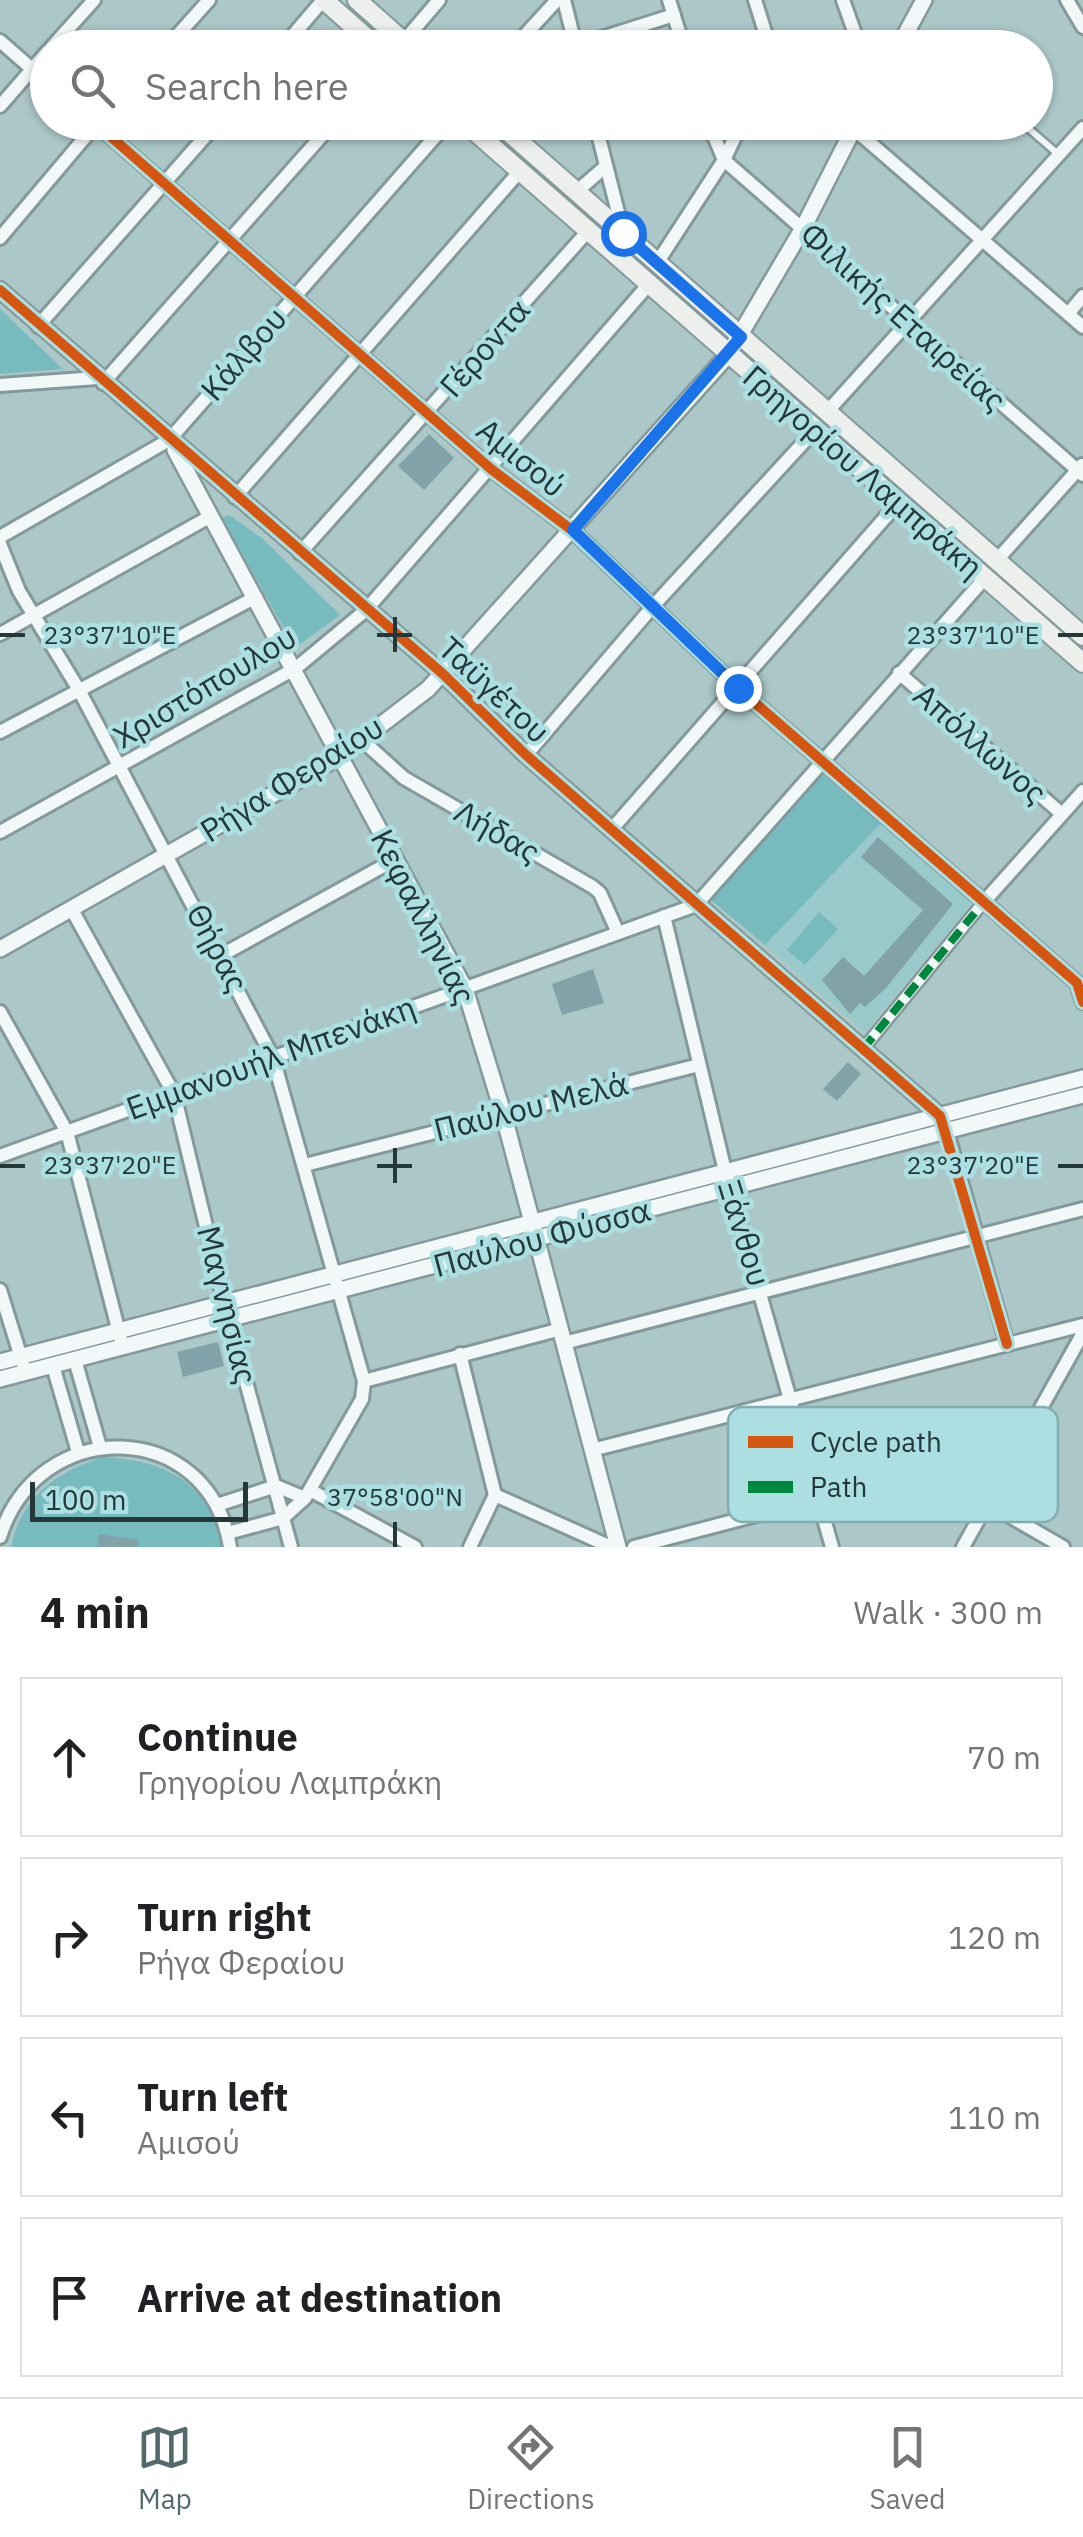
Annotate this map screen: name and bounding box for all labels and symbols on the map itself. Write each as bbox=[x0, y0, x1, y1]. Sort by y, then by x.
route start bbox=[601, 211, 647, 257]
street label: Φιλικής Εταιρείας bbox=[792, 213, 1016, 420]
street label: Γέροντα bbox=[430, 289, 539, 405]
street label: Κάλβου bbox=[191, 298, 296, 409]
street label: Γρηγορίου Λαμπράκη bbox=[735, 355, 993, 587]
street label: Αμισού bbox=[468, 408, 575, 506]
street label: Χριστόπουλου bbox=[105, 615, 304, 757]
text: 23°37'10"E bbox=[44, 618, 176, 651]
text: 23°37'10"E bbox=[907, 618, 1039, 651]
street label: Ταϋγέτου bbox=[430, 627, 559, 752]
route end bbox=[716, 666, 762, 712]
street label: Απόλλωνος bbox=[905, 674, 1056, 813]
street label: Ρήγα Φεραίου bbox=[192, 705, 391, 851]
street label: Λήδας bbox=[447, 790, 548, 872]
street label: Κεφαλληνίας bbox=[362, 822, 486, 1011]
street label: Θήρας bbox=[177, 896, 259, 999]
street label: Εμμανουήλ Μπενάκη bbox=[120, 985, 421, 1129]
street label: Παύλου Μελά bbox=[429, 1062, 632, 1150]
text: 23°37'20"E bbox=[44, 1148, 176, 1181]
text: 23°37'20"E bbox=[907, 1148, 1039, 1181]
street label: Ξάνθου bbox=[709, 1174, 781, 1291]
street label: Παύλου Φύσσα bbox=[428, 1188, 655, 1286]
street label: Μαγνησίας bbox=[188, 1221, 268, 1388]
legend bbox=[728, 1407, 1058, 1522]
text: Cycle path bbox=[810, 1423, 942, 1460]
text: Path bbox=[810, 1468, 867, 1505]
scale bar bbox=[30, 1477, 248, 1522]
text: 37°58'00"N bbox=[327, 1480, 463, 1513]

